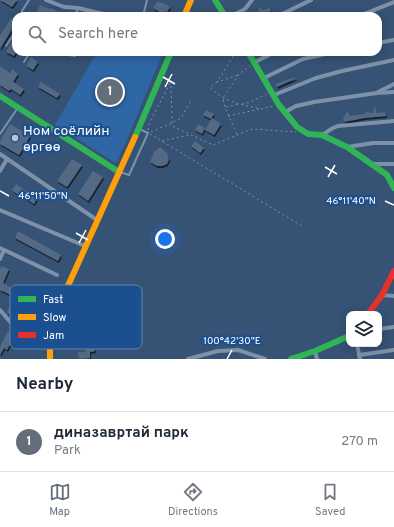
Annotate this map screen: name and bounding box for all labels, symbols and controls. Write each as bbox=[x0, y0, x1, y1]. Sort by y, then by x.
search box bbox=[12, 12, 382, 56]
icon: search bbox=[26, 23, 48, 45]
text: Search here bbox=[58, 25, 138, 44]
pin: 1 bbox=[97, 77, 123, 107]
place label: Ном соёлийн өргөө bbox=[23, 123, 110, 156]
marker: Ном соёлийн өргөө bbox=[10, 133, 20, 143]
text: 46°11'50"N bbox=[18, 190, 68, 203]
text: 46°11'40"N bbox=[326, 195, 376, 208]
your location bbox=[155, 229, 175, 249]
legend bbox=[10, 285, 142, 349]
text: Fast bbox=[43, 293, 63, 307]
text: Slow bbox=[43, 311, 66, 325]
map controls bbox=[346, 311, 382, 347]
button: layers bbox=[346, 311, 382, 347]
text: Jam bbox=[43, 329, 64, 343]
text: 100°42'30"E bbox=[203, 335, 261, 348]
text: Nearby bbox=[16, 374, 73, 396]
text: диназавртай парк bbox=[54, 424, 189, 443]
text: 1 bbox=[26, 434, 32, 450]
text: 270 m bbox=[341, 434, 378, 450]
text: Park bbox=[54, 443, 81, 459]
tab: Map bbox=[49, 481, 71, 519]
tab: Directions bbox=[168, 481, 218, 519]
tab: Saved bbox=[315, 481, 345, 519]

